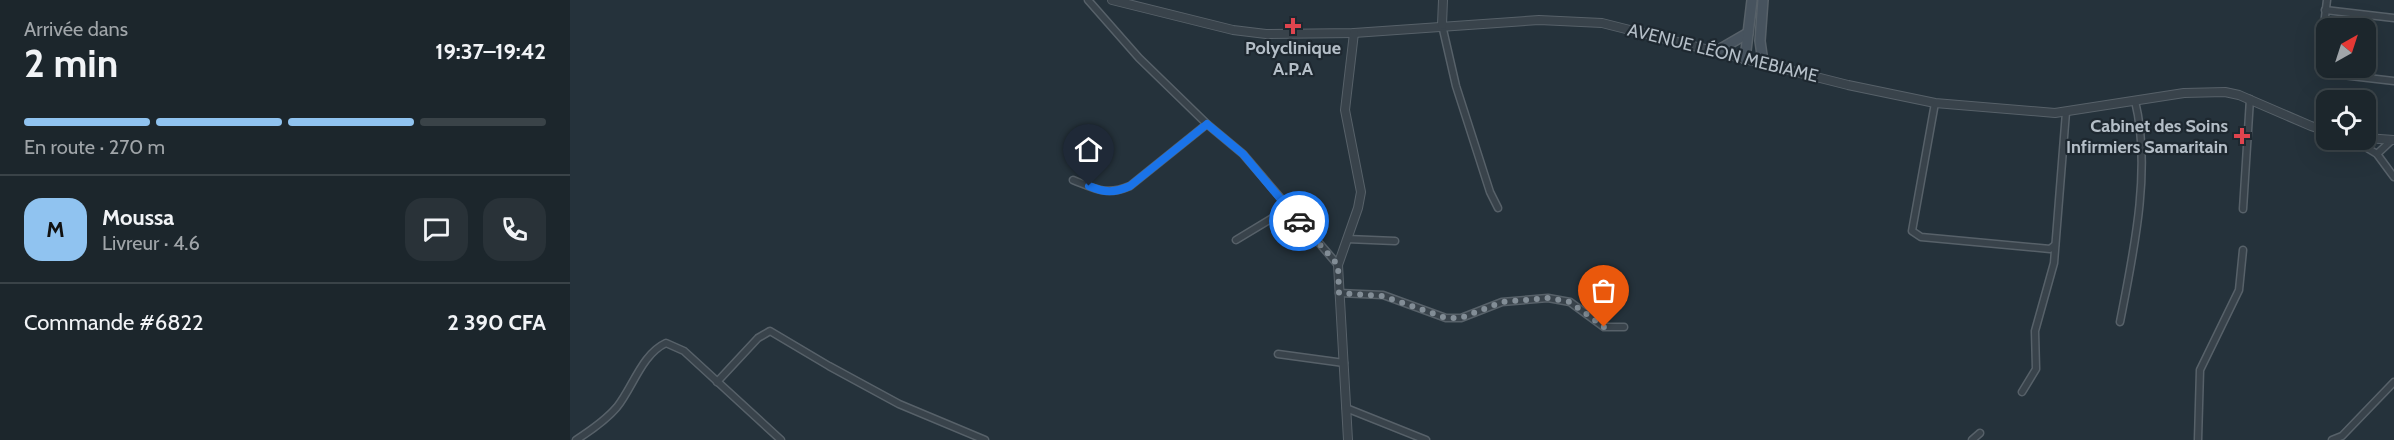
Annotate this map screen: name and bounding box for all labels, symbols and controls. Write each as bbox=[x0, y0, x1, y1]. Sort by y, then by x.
text: Arrivée dans bbox=[24, 17, 128, 41]
marker: Polyclinique A.P.A bbox=[1284, 17, 1302, 35]
north arrow bbox=[2316, 18, 2376, 78]
map controls bbox=[2316, 18, 2376, 150]
street label: AVENUE LÉON MEBIAME bbox=[1625, 19, 1821, 87]
place label: Polyclinique A.P.A bbox=[1245, 37, 1341, 80]
text: 19:37–19:42 bbox=[435, 38, 546, 65]
text: 2 min bbox=[24, 39, 118, 87]
button: locate bbox=[2316, 90, 2376, 150]
place label: Cabinet des Soins Infirmiers Samaritain bbox=[2066, 115, 2228, 158]
pin bbox=[1063, 124, 1114, 186]
marker: Cabinet des Soins Infirmiers Samaritain bbox=[2233, 127, 2251, 145]
icon: home bbox=[1072, 133, 1105, 166]
text: En route · 270 m bbox=[24, 135, 165, 159]
courier bbox=[1269, 191, 1329, 251]
button: chat bbox=[405, 198, 468, 261]
button: phone bbox=[483, 198, 546, 261]
text: Moussa bbox=[102, 204, 174, 231]
icon: car bbox=[1283, 205, 1316, 238]
text: M bbox=[46, 216, 65, 243]
text: Livreur · 4.6 bbox=[102, 231, 200, 255]
pin bbox=[1578, 265, 1629, 327]
icon: bag bbox=[1587, 274, 1620, 307]
text: Commande #6822 bbox=[24, 309, 204, 336]
text: 2 390 CFA bbox=[447, 309, 546, 336]

